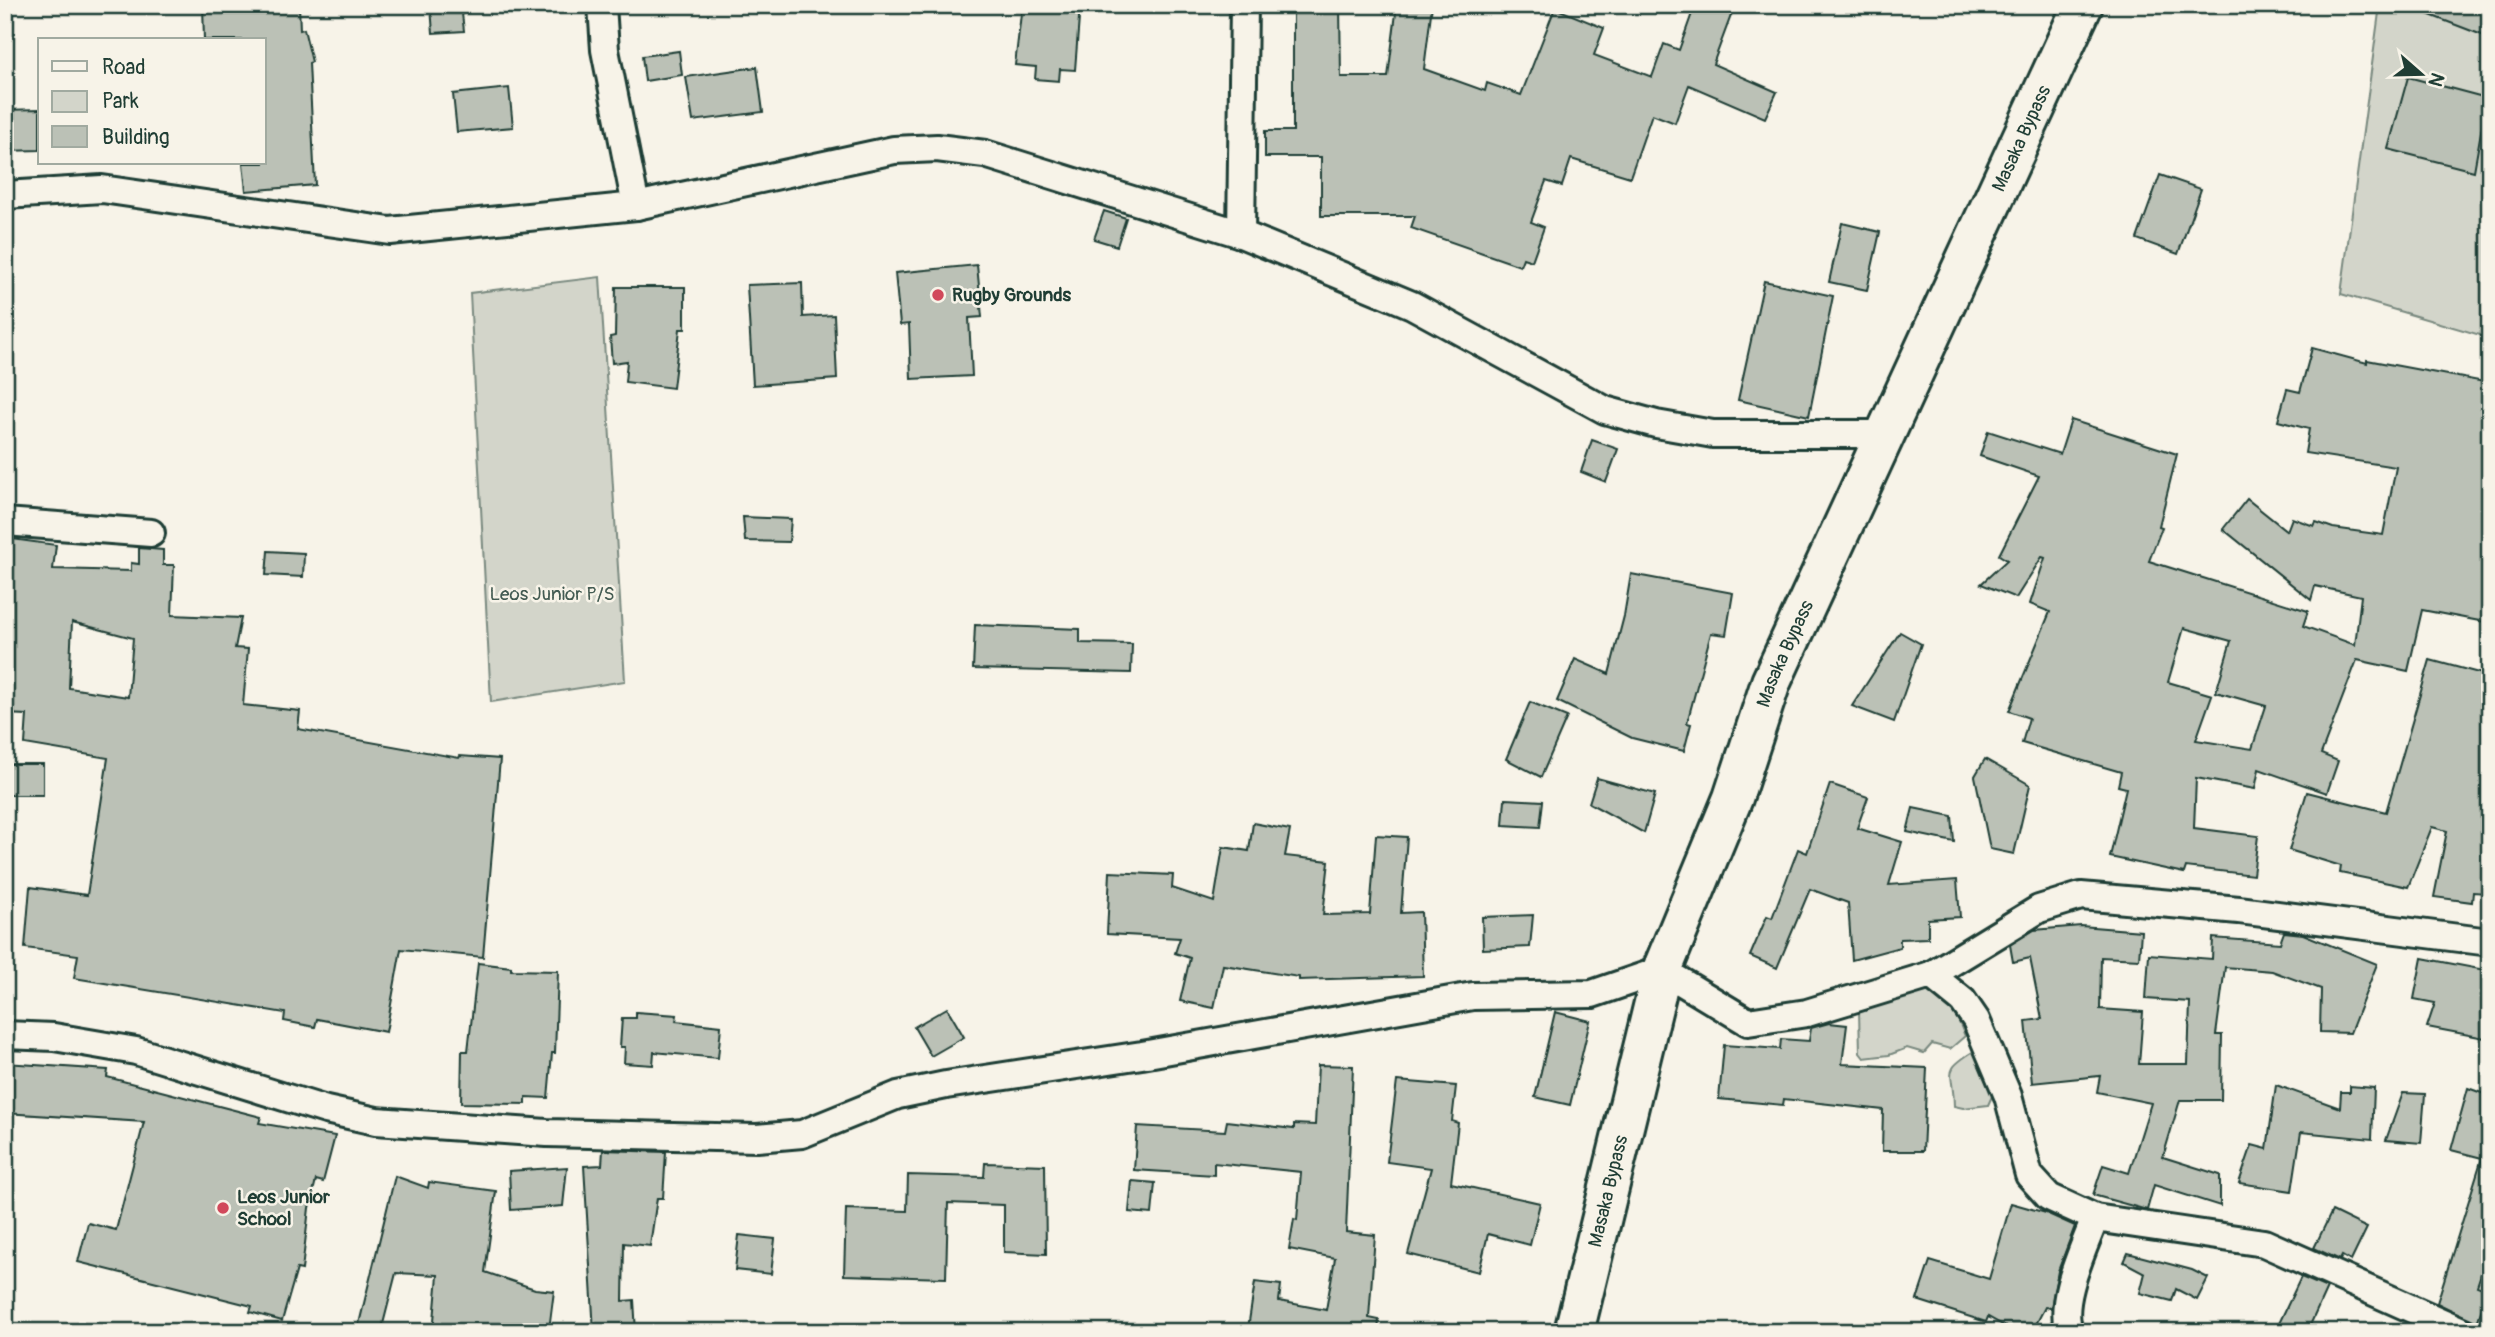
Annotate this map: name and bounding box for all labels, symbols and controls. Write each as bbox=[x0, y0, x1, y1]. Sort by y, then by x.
legend bbox=[38, 38, 266, 164]
north arrow bbox=[2386, 38, 2456, 108]
text: Road bbox=[102, 54, 146, 81]
text: N bbox=[2423, 69, 2450, 90]
street label: Masaka Bypass bbox=[1987, 81, 2056, 196]
text: Park bbox=[102, 88, 139, 115]
text: Building bbox=[102, 124, 169, 151]
place label: Rugby Grounds bbox=[952, 283, 1072, 307]
marker: Rugby Grounds bbox=[930, 287, 946, 303]
park label: Leos Junior P/S bbox=[489, 582, 615, 606]
street label: Masaka Bypass bbox=[1752, 596, 1819, 710]
street label: Masaka Bypass bbox=[1583, 1132, 1634, 1250]
place label: Leos Junior School bbox=[237, 1185, 330, 1231]
marker: Leos Junior School bbox=[215, 1200, 231, 1216]

